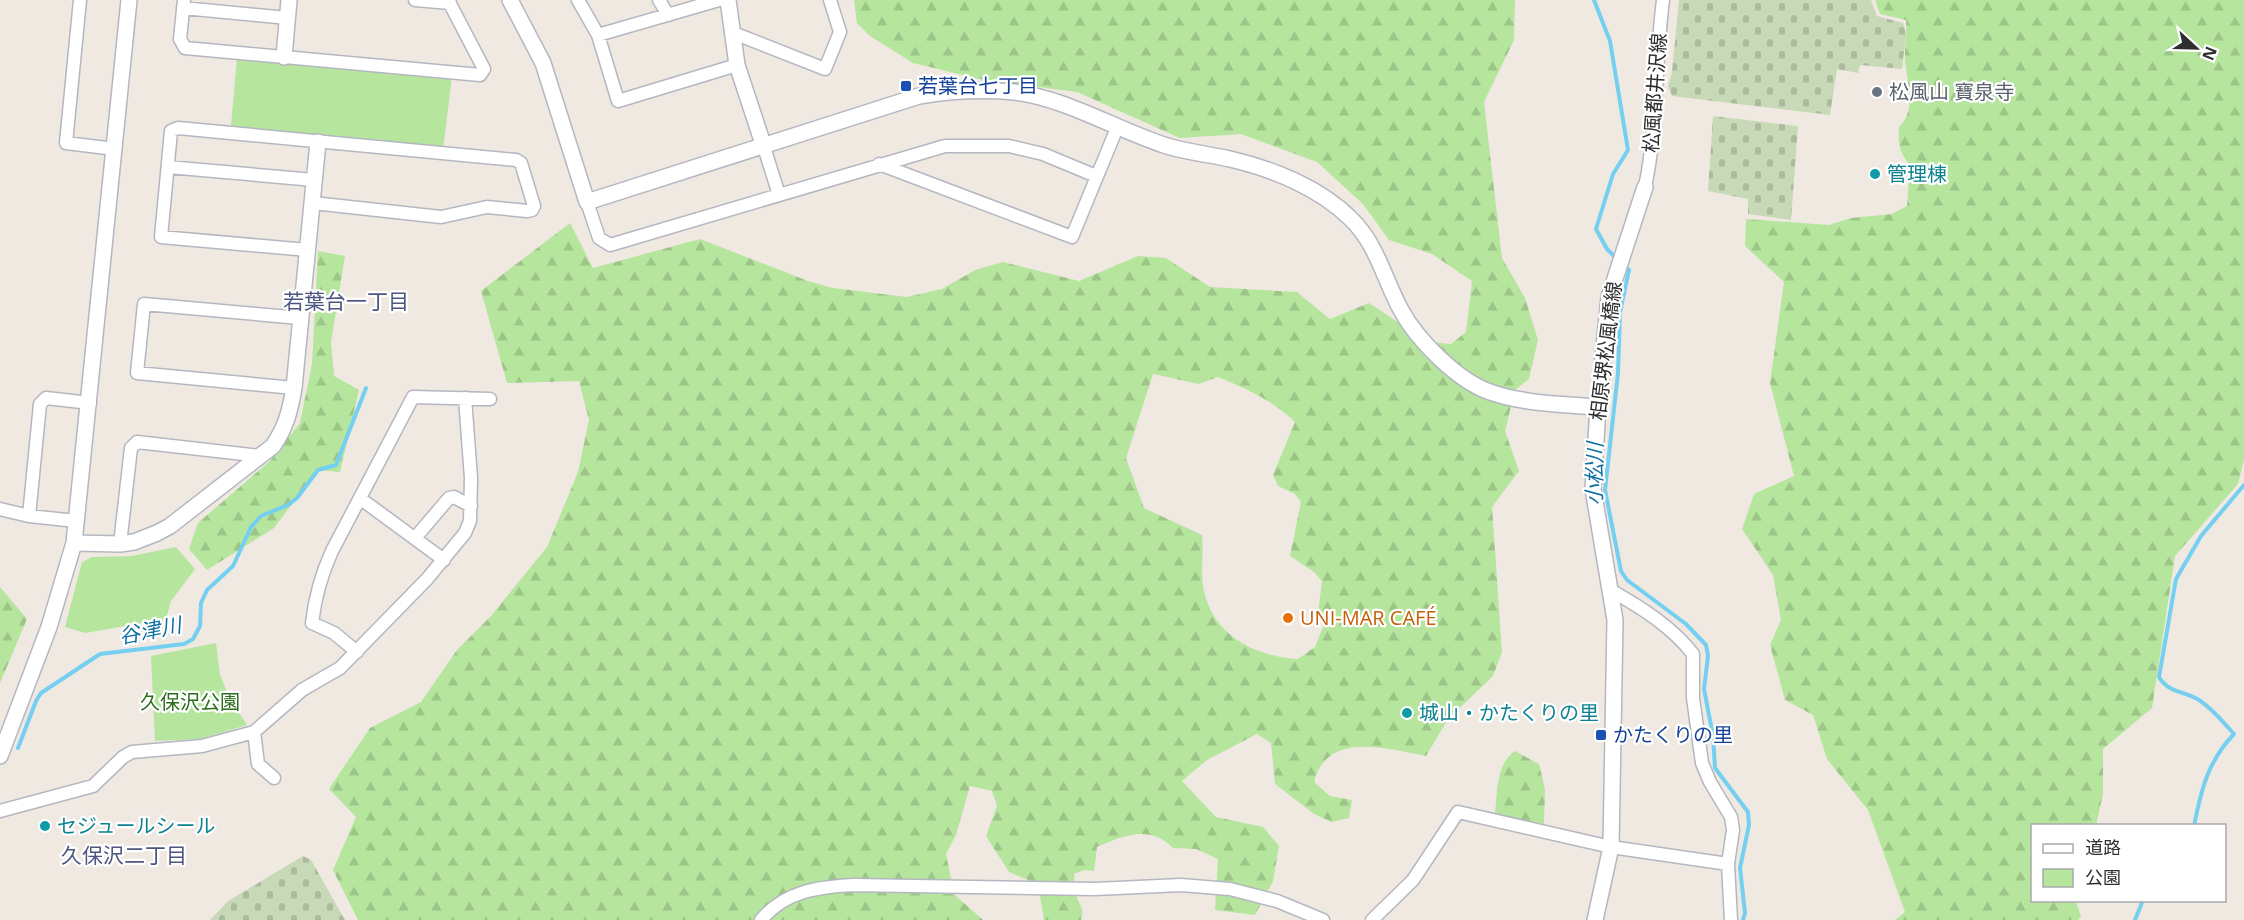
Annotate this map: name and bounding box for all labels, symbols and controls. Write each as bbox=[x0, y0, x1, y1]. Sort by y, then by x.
north arrow bbox=[2166, 18, 2226, 78]
street label: 松風都井沢線 bbox=[1637, 32, 1672, 154]
text: N bbox=[2197, 43, 2223, 64]
place label: 若葉台七丁目 bbox=[918, 72, 1038, 99]
place label: 松風山 寶泉寺 bbox=[1889, 78, 2014, 105]
marker: 若葉台七丁目 bbox=[899, 79, 913, 93]
marker: 松風山 寶泉寺 bbox=[1870, 85, 1884, 99]
place label: 管理棟 bbox=[1887, 160, 1947, 187]
marker: 管理棟 bbox=[1868, 167, 1882, 181]
street label: 相原堺松風橋線 bbox=[1584, 280, 1627, 422]
district label: 若葉台一丁目 bbox=[283, 287, 409, 315]
water label: 小松川 bbox=[1579, 440, 1609, 506]
place label: UNI-MAR CAFÉ bbox=[1300, 604, 1437, 631]
water label: 谷津川 bbox=[116, 610, 185, 650]
marker: UNI-MAR CAFÉ bbox=[1281, 611, 1295, 625]
park label: 久保沢公園 bbox=[140, 688, 240, 715]
place label: 城山・かたくりの里 bbox=[1419, 699, 1599, 726]
marker: 城山・かたくりの里 bbox=[1400, 706, 1414, 720]
place label: かたくりの里 bbox=[1613, 721, 1733, 748]
marker: かたくりの里 bbox=[1594, 728, 1608, 742]
place label: セジュールシール bbox=[57, 812, 216, 839]
marker: セジュールシール bbox=[38, 819, 52, 833]
legend bbox=[2031, 824, 2226, 902]
text: 道路 bbox=[2085, 835, 2121, 859]
district label: 久保沢二丁目 bbox=[61, 841, 187, 869]
text: 公園 bbox=[2085, 865, 2121, 889]

